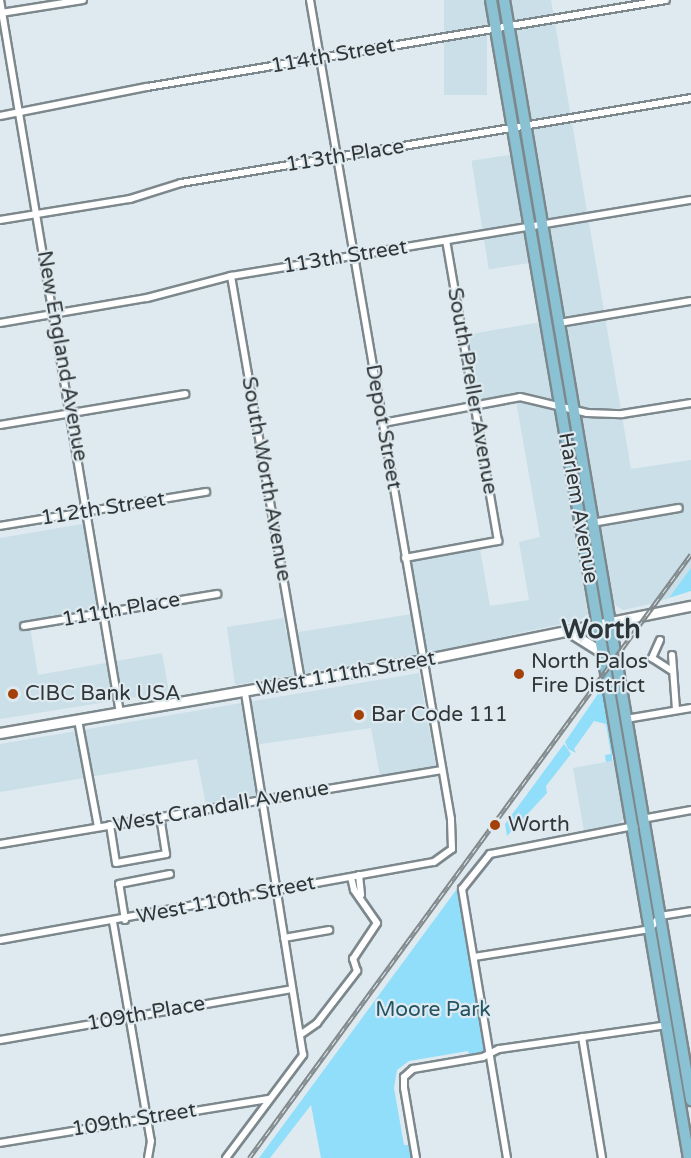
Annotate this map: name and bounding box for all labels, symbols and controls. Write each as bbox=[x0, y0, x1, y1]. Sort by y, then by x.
street label: 114th Street bbox=[269, 33, 397, 79]
street label: 113th Place bbox=[284, 134, 406, 178]
street label: 113th Street bbox=[281, 235, 409, 279]
street label: New England Avenue bbox=[31, 249, 93, 463]
street label: South Preller Avenue bbox=[441, 286, 503, 496]
street label: Depot Street bbox=[360, 362, 406, 492]
street label: South Worth Avenue bbox=[236, 375, 296, 583]
street label: Harlem Avenue bbox=[552, 431, 604, 585]
street label: 112th Street bbox=[39, 487, 167, 531]
street label: 111th Place bbox=[60, 587, 182, 633]
district label: Worth bbox=[561, 614, 641, 646]
street label: West 111th Street bbox=[254, 646, 438, 702]
place label: North Palos Fire District bbox=[531, 649, 648, 699]
marker: North Palos Fire District bbox=[512, 667, 526, 681]
place label: CIBC Bank USA bbox=[25, 681, 181, 707]
marker: CIBC Bank USA bbox=[6, 687, 20, 701]
place label: Bar Code 111 bbox=[371, 702, 508, 728]
marker: Bar Code 111 bbox=[352, 708, 366, 722]
street label: West Crandall Avenue bbox=[111, 776, 331, 838]
place label: Worth bbox=[508, 812, 570, 838]
marker: Worth bbox=[486, 816, 504, 834]
street label: West 110th Street bbox=[135, 870, 317, 930]
street label: 109th Place bbox=[85, 991, 207, 1037]
park label: Moore Park bbox=[375, 997, 491, 1023]
street label: 109th Street bbox=[70, 1098, 198, 1142]

